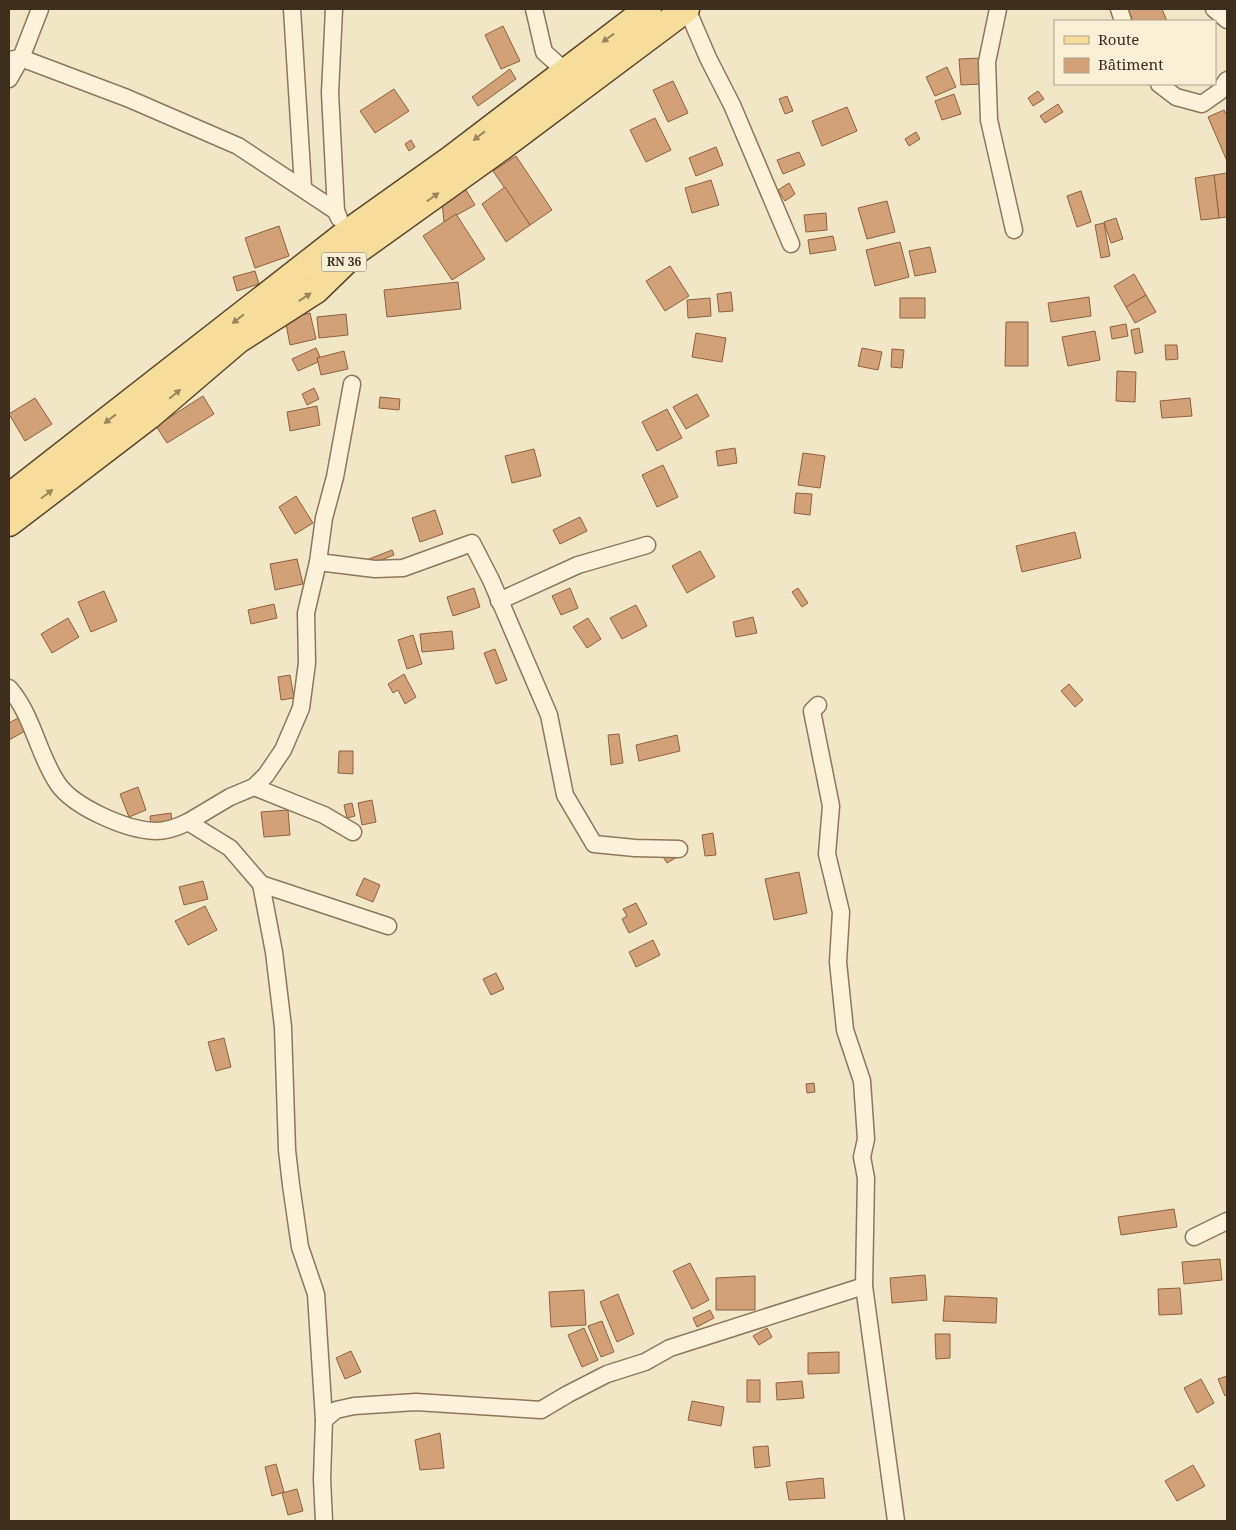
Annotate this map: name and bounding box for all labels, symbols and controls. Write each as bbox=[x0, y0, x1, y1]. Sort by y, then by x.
legend bbox=[1054, 20, 1216, 85]
text: Route bbox=[1098, 29, 1139, 49]
one-way arrow bbox=[601, 33, 615, 43]
text: Bâtiment bbox=[1098, 54, 1164, 74]
one-way arrow bbox=[473, 131, 486, 142]
one-way arrow bbox=[426, 192, 440, 202]
road number: RN 36 bbox=[322, 252, 366, 272]
one-way arrow bbox=[299, 292, 312, 301]
one-way arrow bbox=[232, 313, 245, 324]
one-way arrow bbox=[169, 388, 182, 399]
one-way arrow bbox=[104, 413, 117, 424]
one-way arrow bbox=[40, 488, 53, 499]

